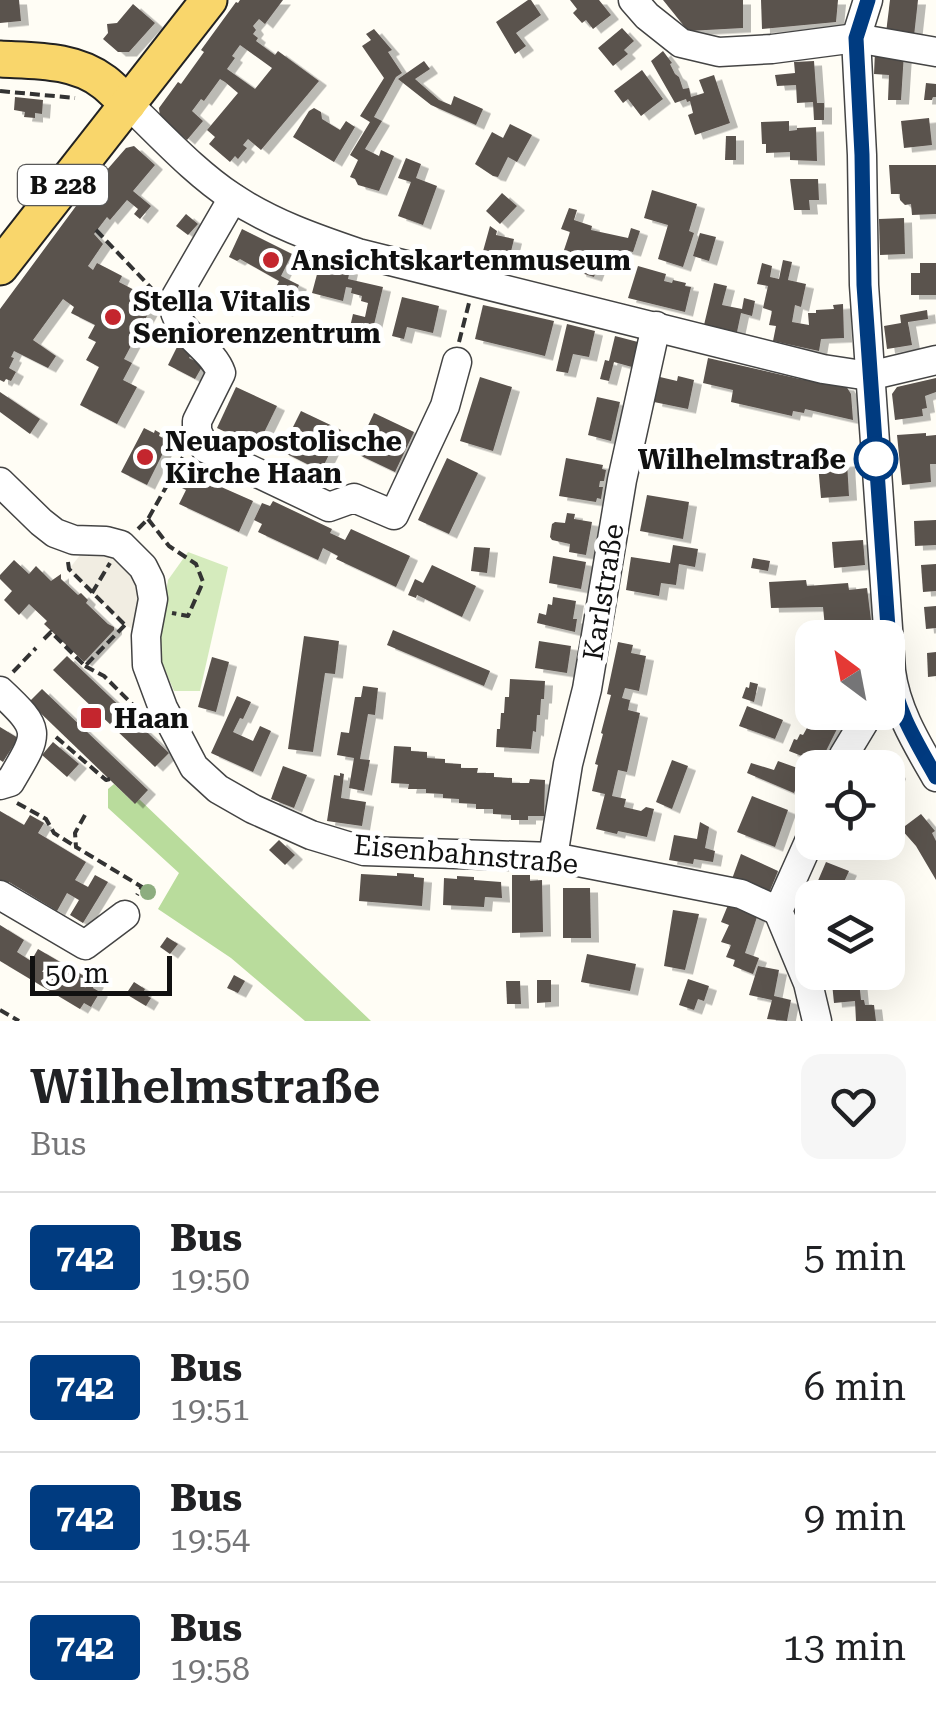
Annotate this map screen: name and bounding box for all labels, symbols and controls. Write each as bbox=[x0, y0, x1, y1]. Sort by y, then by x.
road number: B 228 bbox=[18, 165, 108, 205]
place label: Ansichtskartenmuseum bbox=[291, 244, 631, 277]
marker: Ansichtskartenmuseum bbox=[260, 249, 282, 271]
place label: Stella Vitalis Seniorenzentrum bbox=[133, 285, 381, 350]
marker: Stella Vitalis Seniorenzentrum bbox=[102, 306, 124, 328]
place label: Neuapostolische Kirche Haan bbox=[165, 425, 402, 490]
marker: Wilhelmstraße bbox=[855, 438, 897, 480]
place label: Wilhelmstraße bbox=[638, 443, 846, 476]
marker: Neuapostolische Kirche Haan bbox=[134, 446, 156, 468]
street label: Karlstraße bbox=[576, 521, 631, 663]
north arrow bbox=[795, 620, 905, 730]
map controls bbox=[795, 620, 905, 990]
place label: Haan bbox=[114, 702, 189, 735]
marker: Haan bbox=[78, 705, 104, 731]
button: locate bbox=[795, 750, 905, 860]
street label: Eisenbahnstraße bbox=[352, 828, 580, 881]
button: layers bbox=[795, 880, 905, 990]
scale bar bbox=[30, 951, 172, 996]
text: 50 m bbox=[45, 957, 109, 990]
button: heart bbox=[801, 1054, 906, 1159]
text: Wilhelmstraße bbox=[30, 1059, 380, 1115]
text: Bus bbox=[30, 1125, 86, 1163]
text: Bus bbox=[170, 1216, 242, 1260]
text: 5 min bbox=[804, 1235, 906, 1279]
text: 742 bbox=[56, 1237, 114, 1278]
text: 19:50 bbox=[170, 1260, 250, 1298]
text: Bus bbox=[170, 1346, 242, 1390]
text: 6 min bbox=[804, 1365, 906, 1409]
text: 742 bbox=[56, 1367, 114, 1408]
text: 19:51 bbox=[170, 1390, 250, 1428]
text: Bus bbox=[170, 1476, 242, 1520]
text: 9 min bbox=[804, 1495, 906, 1539]
text: 742 bbox=[56, 1497, 114, 1538]
text: 19:54 bbox=[170, 1520, 250, 1558]
text: Bus bbox=[170, 1606, 242, 1650]
text: 13 min bbox=[783, 1625, 906, 1669]
text: 742 bbox=[56, 1627, 114, 1668]
text: 19:58 bbox=[170, 1650, 250, 1688]

